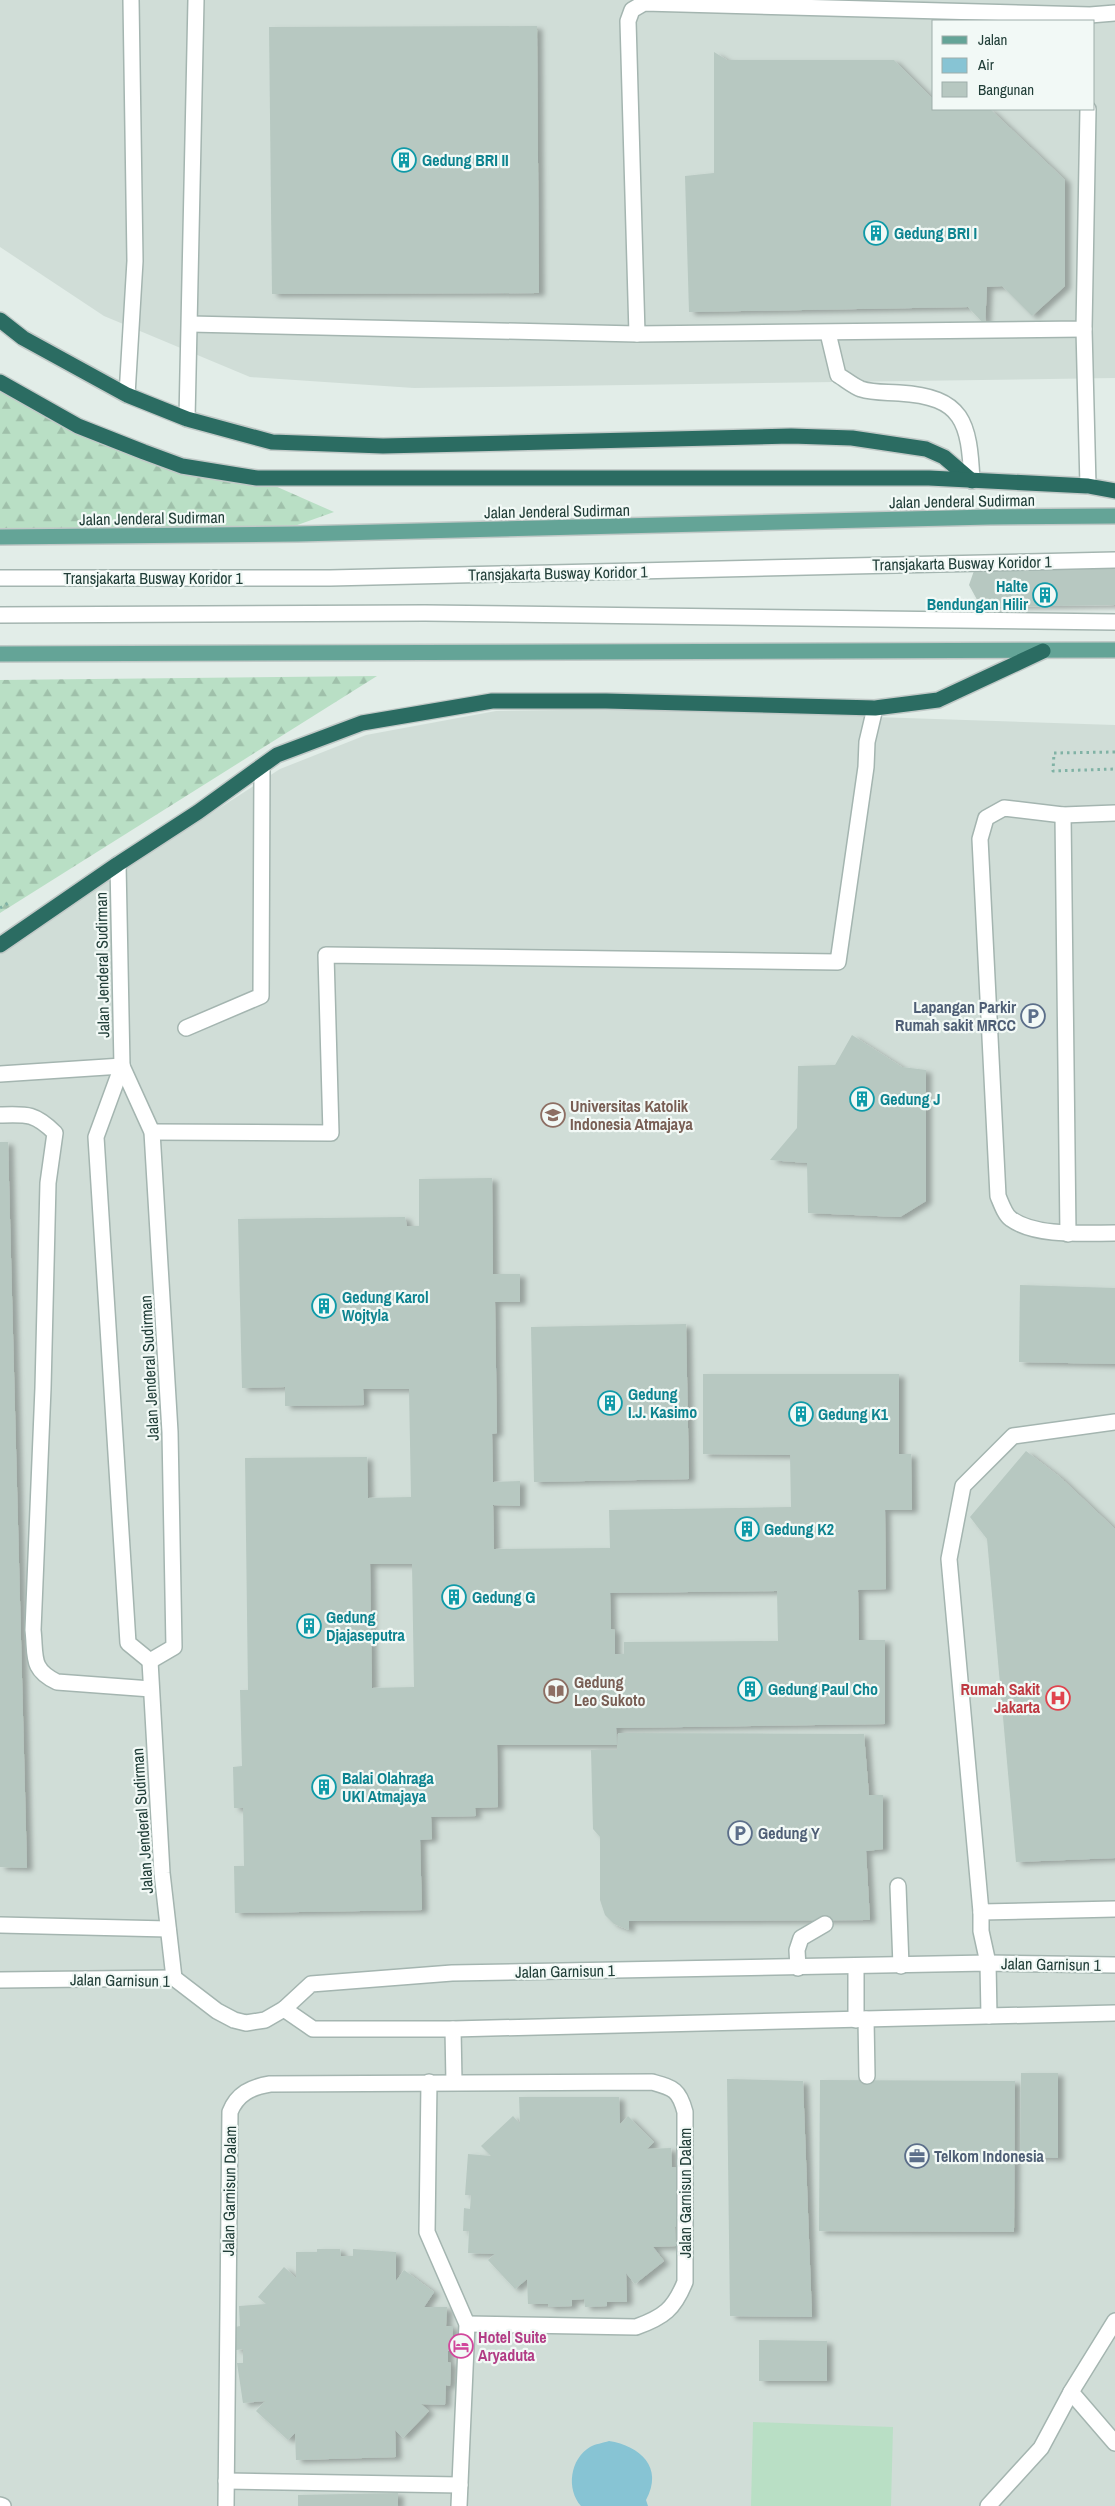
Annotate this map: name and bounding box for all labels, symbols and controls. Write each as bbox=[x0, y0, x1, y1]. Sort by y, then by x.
legend bbox=[932, 20, 1095, 110]
text: Jalan bbox=[978, 29, 1007, 50]
text: Air bbox=[977, 54, 994, 75]
text: Bangunan bbox=[978, 79, 1034, 100]
building icon: Gedung BRI II bbox=[391, 147, 417, 173]
place label: Gedung BRI II bbox=[422, 149, 509, 171]
building icon: Gedung BRI I bbox=[863, 220, 889, 246]
place label: Gedung BRI I bbox=[894, 222, 977, 244]
street label: Jalan Jenderal Sudirman bbox=[889, 489, 1035, 513]
street label: Jalan Jenderal Sudirman bbox=[484, 499, 630, 523]
street label: Jalan Jenderal Sudirman bbox=[79, 506, 225, 530]
street label: Transjakarta Busway Koridor 1 bbox=[872, 550, 1053, 576]
street label: Transjakarta Busway Koridor 1 bbox=[468, 560, 649, 586]
street label: Transjakarta Busway Koridor 1 bbox=[63, 567, 244, 589]
place label: Halte Bendungan Hilir bbox=[927, 575, 1029, 615]
building icon: Halte Bendungan Hilir bbox=[1032, 582, 1058, 608]
street label: Jalan Jenderal Sudirman bbox=[90, 892, 114, 1038]
place label: Lapangan Parkir Rumah sakit MRCC bbox=[895, 996, 1017, 1036]
parking icon: Lapangan Parkir Rumah sakit MRCC bbox=[1020, 1003, 1046, 1029]
building icon: Gedung J bbox=[849, 1086, 875, 1112]
place label: Gedung J bbox=[880, 1088, 941, 1110]
place label: Universitas Katolik Indonesia Atmajaya bbox=[570, 1095, 693, 1135]
school or university icon: Universitas Katolik Indonesia Atmajaya bbox=[540, 1102, 566, 1128]
place label: Gedung Karol Wojtyla bbox=[342, 1286, 429, 1326]
building icon: Gedung Karol Wojtyla bbox=[311, 1293, 337, 1319]
street label: Jalan Jenderal Sudirman bbox=[134, 1295, 164, 1441]
place label: Gedung I.J. Kasimo bbox=[628, 1383, 697, 1423]
building icon: Gedung I.J. Kasimo bbox=[597, 1390, 623, 1416]
building icon: Gedung K1 bbox=[788, 1401, 814, 1427]
place label: Gedung K1 bbox=[818, 1403, 889, 1425]
building icon: Gedung K2 bbox=[734, 1516, 760, 1542]
place label: Gedung K2 bbox=[764, 1518, 834, 1540]
building icon: Gedung G bbox=[441, 1584, 467, 1610]
place label: Gedung G bbox=[472, 1586, 535, 1608]
place label: Gedung Djajaseputra bbox=[326, 1606, 405, 1646]
building icon: Gedung Djajaseputra bbox=[296, 1613, 322, 1639]
place label: Gedung Leo Sukoto bbox=[574, 1671, 645, 1711]
building icon: Gedung Paul Cho bbox=[737, 1676, 763, 1702]
library icon: Gedung Leo Sukoto bbox=[543, 1678, 569, 1704]
place label: Gedung Paul Cho bbox=[768, 1678, 878, 1700]
place label: Rumah Sakit Jakarta bbox=[961, 1678, 1041, 1718]
hospital icon: Rumah Sakit Jakarta bbox=[1045, 1685, 1071, 1711]
street label: Jalan Jenderal Sudirman bbox=[126, 1747, 158, 1895]
place label: Balai Olahraga UKI Atmajaya bbox=[342, 1767, 435, 1807]
building icon: Balai Olahraga UKI Atmajaya bbox=[311, 1774, 337, 1800]
parking icon: Gedung Y bbox=[727, 1820, 753, 1846]
place label: Gedung Y bbox=[758, 1822, 820, 1844]
street label: Jalan Garnisun 1 bbox=[1001, 1952, 1102, 1976]
street label: Jalan Garnisun 1 bbox=[515, 1959, 616, 1983]
street label: Jalan Garnisun 1 bbox=[70, 1968, 171, 1992]
street label: Jalan Garnisun Dalam bbox=[217, 2126, 241, 2256]
street label: Jalan Garnisun Dalam bbox=[674, 2128, 696, 2258]
office icon: Telkom Indonesia bbox=[904, 2143, 930, 2169]
place label: Telkom Indonesia bbox=[934, 2145, 1045, 2167]
place label: Hotel Suite Aryaduta bbox=[478, 2326, 547, 2366]
hotel icon: Hotel Suite Aryaduta bbox=[448, 2333, 474, 2359]

